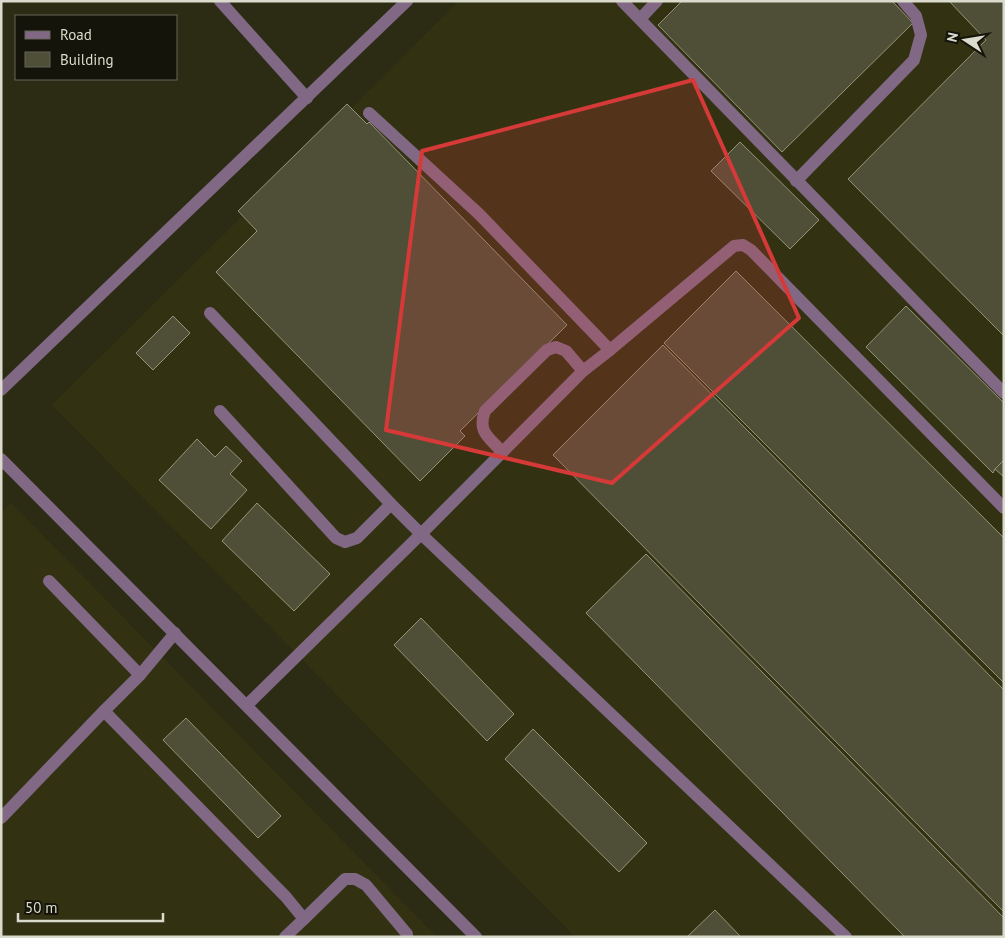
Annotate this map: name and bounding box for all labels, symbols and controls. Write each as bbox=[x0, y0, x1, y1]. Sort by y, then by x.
legend bbox=[15, 15, 178, 80]
north arrow bbox=[940, 15, 990, 65]
text: Road bbox=[60, 25, 92, 44]
text: N bbox=[943, 31, 962, 44]
text: Building bbox=[60, 50, 114, 69]
scale bar bbox=[18, 890, 162, 922]
text: 50 m bbox=[25, 898, 58, 917]

